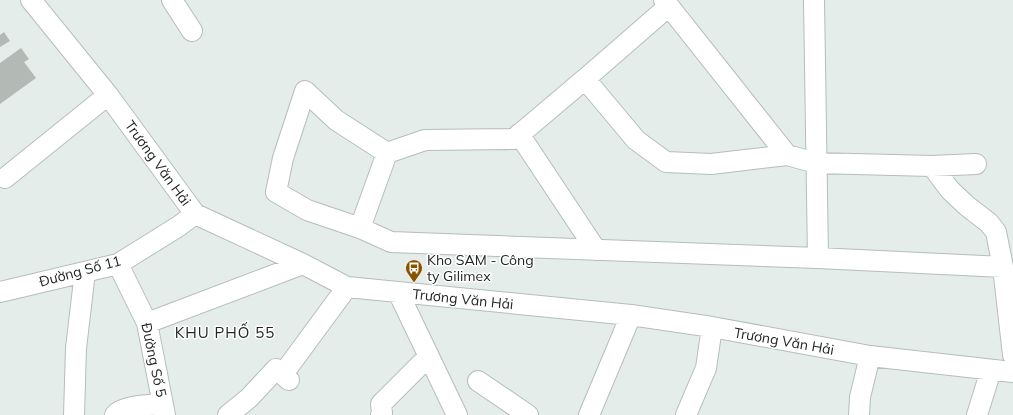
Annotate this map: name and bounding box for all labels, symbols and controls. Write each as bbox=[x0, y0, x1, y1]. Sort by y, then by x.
street label: Trương Văn Hải bbox=[121, 117, 195, 209]
street label: Đường Số 11 bbox=[37, 251, 123, 291]
place label: Kho SAM - Công ty Gilimex bbox=[427, 251, 534, 285]
bus stop icon: Kho SAM - Công ty Gilimex bbox=[404, 258, 424, 283]
street label: Trương Văn Hải bbox=[412, 285, 514, 313]
street label: Đường Số 5 bbox=[137, 321, 171, 399]
district label: KHU PHỐ 55 bbox=[175, 322, 275, 342]
street label: Trương Văn Hải bbox=[733, 323, 835, 359]

